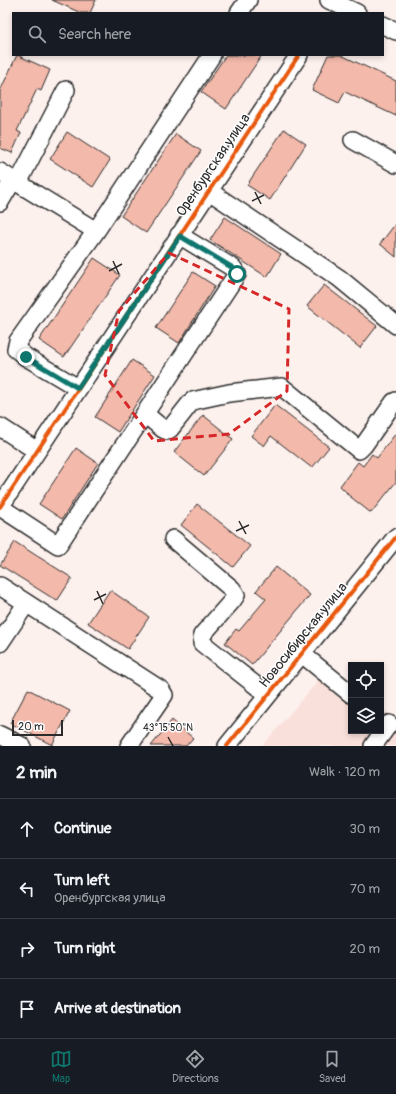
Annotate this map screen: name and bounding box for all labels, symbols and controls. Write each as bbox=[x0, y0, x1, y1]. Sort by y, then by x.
search box bbox=[12, 12, 384, 56]
icon: search bbox=[26, 23, 48, 45]
text: Search here bbox=[58, 25, 131, 44]
street label: Оренбургская улица bbox=[172, 110, 254, 220]
route start bbox=[228, 265, 246, 283]
route end bbox=[17, 348, 35, 366]
street label: Новосибирская улица bbox=[255, 579, 351, 691]
map controls bbox=[348, 662, 384, 734]
button: locate bbox=[348, 662, 384, 698]
button: layers bbox=[348, 698, 384, 734]
scale bar bbox=[12, 718, 63, 737]
text: 20 m bbox=[18, 720, 44, 733]
text: 43°15'50"N bbox=[143, 722, 193, 734]
text: 2 min bbox=[16, 762, 57, 783]
text: Walk · 120 m bbox=[309, 764, 380, 780]
icon: ahead bbox=[16, 818, 38, 840]
text: Continue bbox=[54, 819, 112, 838]
text: 30 m bbox=[350, 821, 380, 837]
text: Turn left bbox=[54, 871, 110, 890]
icon: left bbox=[16, 878, 38, 900]
text: 70 m bbox=[350, 881, 380, 897]
text: Оренбургская улица bbox=[54, 890, 166, 906]
icon: right bbox=[16, 938, 38, 960]
text: Turn right bbox=[54, 939, 115, 958]
text: 20 m bbox=[349, 941, 380, 957]
icon: arrive bbox=[16, 998, 38, 1020]
text: Arrive at destination bbox=[54, 999, 181, 1018]
tab: Map bbox=[50, 1048, 72, 1085]
tab: Directions bbox=[172, 1048, 219, 1085]
tab: Saved bbox=[319, 1048, 346, 1085]

